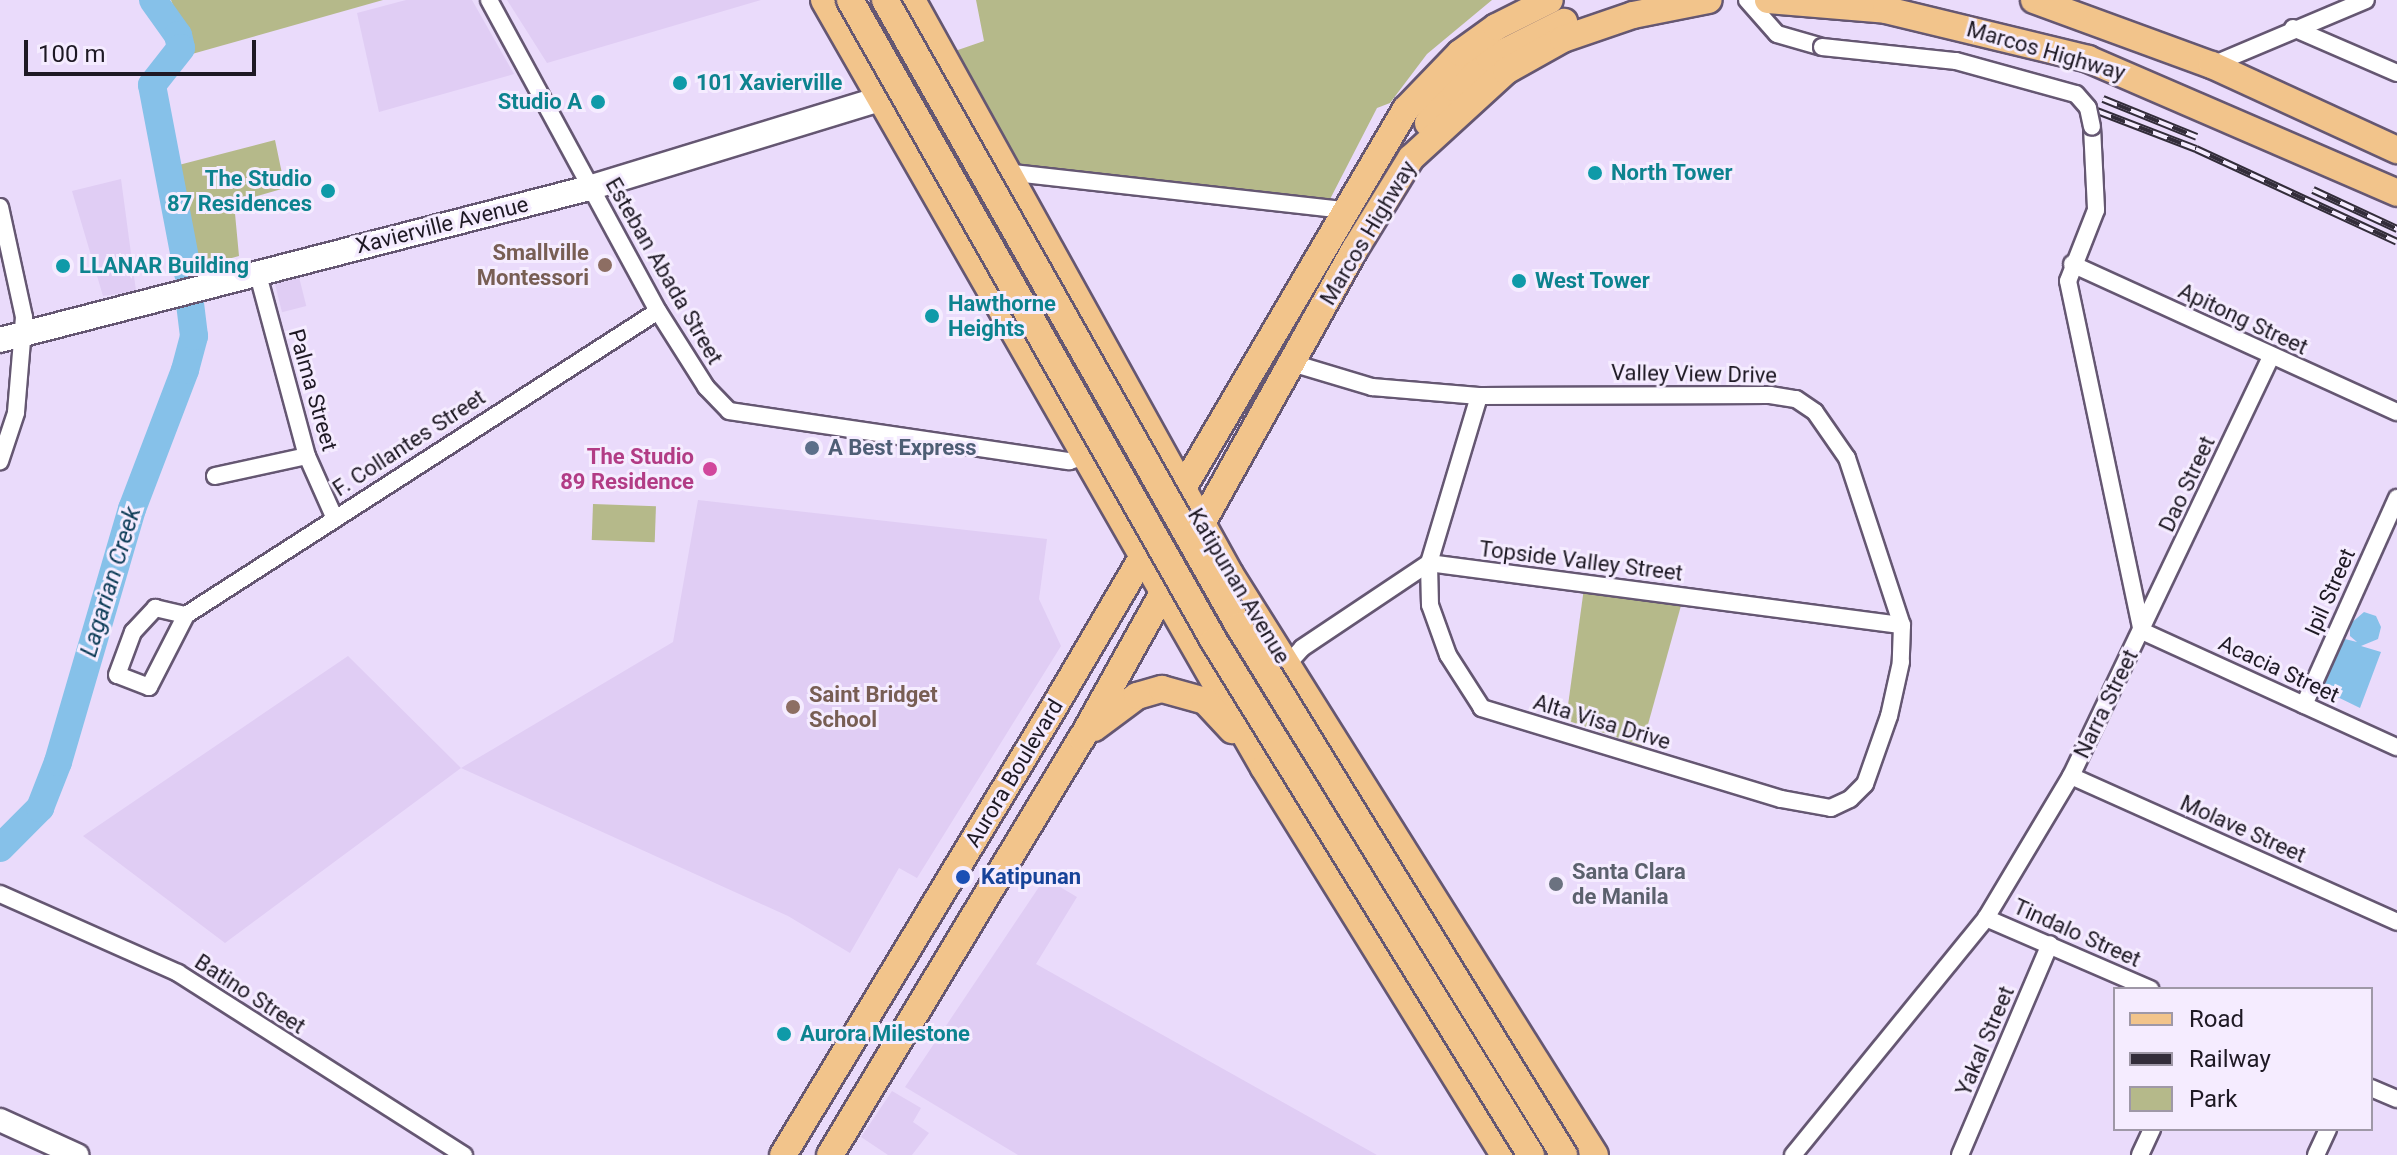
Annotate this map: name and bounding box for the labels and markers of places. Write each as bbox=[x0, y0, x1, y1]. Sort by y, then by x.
place label: 101 Xavierville bbox=[696, 70, 842, 96]
marker: 101 Xavierville bbox=[671, 74, 689, 92]
place label: Studio A bbox=[498, 89, 582, 115]
marker: Studio A bbox=[589, 93, 607, 111]
place label: North Tower bbox=[1611, 160, 1733, 186]
marker: North Tower bbox=[1586, 164, 1604, 182]
place label: The Studio 87 Residences bbox=[167, 165, 312, 216]
marker: The Studio 87 Residences bbox=[319, 182, 337, 200]
place label: Smallville Montessori bbox=[477, 239, 589, 290]
place label: LLANAR Building bbox=[79, 253, 249, 279]
marker: Smallville Montessori bbox=[596, 256, 614, 274]
marker: LLANAR Building bbox=[54, 257, 72, 275]
place label: West Tower bbox=[1535, 268, 1650, 294]
marker: West Tower bbox=[1510, 272, 1528, 290]
place label: Hawthorne Heights bbox=[948, 290, 1056, 342]
marker: Hawthorne Heights bbox=[923, 307, 941, 325]
place label: A Best Express bbox=[828, 435, 977, 461]
marker: A Best Express bbox=[803, 439, 821, 457]
place label: The Studio 89 Residence bbox=[560, 443, 694, 494]
marker: The Studio 89 Residence bbox=[701, 460, 719, 478]
place label: Saint Bridget School bbox=[809, 681, 938, 732]
marker: Saint Bridget School bbox=[784, 698, 802, 716]
place label: Santa Clara de Manila bbox=[1572, 858, 1686, 910]
place label: Katipunan bbox=[981, 864, 1081, 890]
marker: Katipunan bbox=[952, 866, 974, 888]
marker: Santa Clara de Manila bbox=[1547, 875, 1565, 893]
place label: Aurora Milestone bbox=[800, 1021, 970, 1047]
marker: Aurora Milestone bbox=[775, 1025, 793, 1043]

